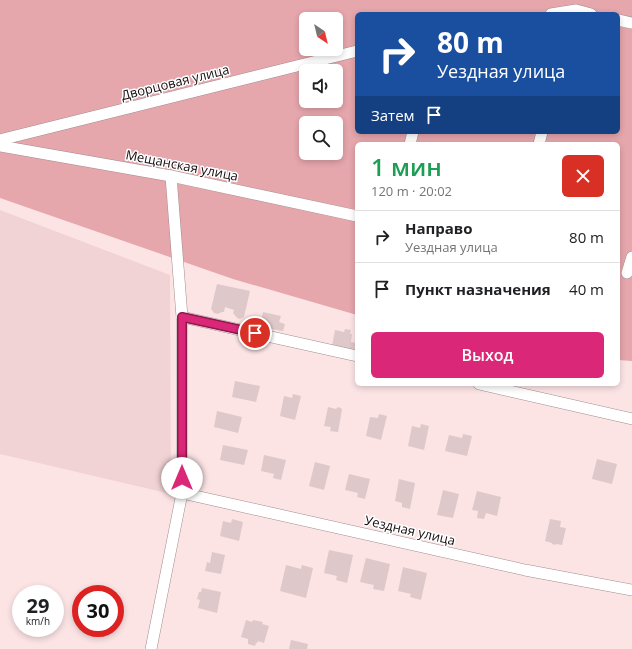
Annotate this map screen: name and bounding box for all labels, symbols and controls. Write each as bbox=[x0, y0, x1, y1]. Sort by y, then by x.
north arrow bbox=[299, 12, 343, 56]
map controls bbox=[299, 12, 343, 160]
text: 80 m bbox=[437, 23, 504, 61]
icon: right bbox=[371, 28, 423, 80]
text: Уездная улица bbox=[437, 59, 565, 83]
street label: Дворцовая улица bbox=[119, 60, 231, 104]
button: sound bbox=[299, 64, 343, 108]
icon: arrive bbox=[423, 104, 445, 126]
text: Затем bbox=[371, 105, 415, 125]
button: search bbox=[299, 116, 343, 160]
street label: Мещанская улица bbox=[124, 145, 240, 185]
text: 1 мин bbox=[371, 150, 442, 183]
button: close bbox=[562, 155, 604, 197]
text: 120 m · 20:02 bbox=[371, 182, 452, 200]
text: Направо bbox=[405, 218, 473, 238]
icon: right bbox=[371, 226, 393, 248]
text: 80 m bbox=[569, 227, 604, 247]
text: Уездная улица bbox=[405, 238, 498, 256]
icon: arrive bbox=[371, 278, 393, 300]
text: Пункт назначения bbox=[405, 279, 551, 299]
text: 40 m bbox=[569, 279, 604, 299]
pin bbox=[238, 316, 272, 350]
icon: arrive bbox=[244, 322, 266, 344]
button: Выход bbox=[371, 332, 604, 378]
position arrow bbox=[161, 457, 203, 499]
street label: Уездная улица bbox=[363, 511, 457, 549]
speed limit sign: 30 bbox=[72, 585, 124, 637]
text: 29 bbox=[27, 592, 49, 619]
text: km/h bbox=[26, 614, 50, 628]

